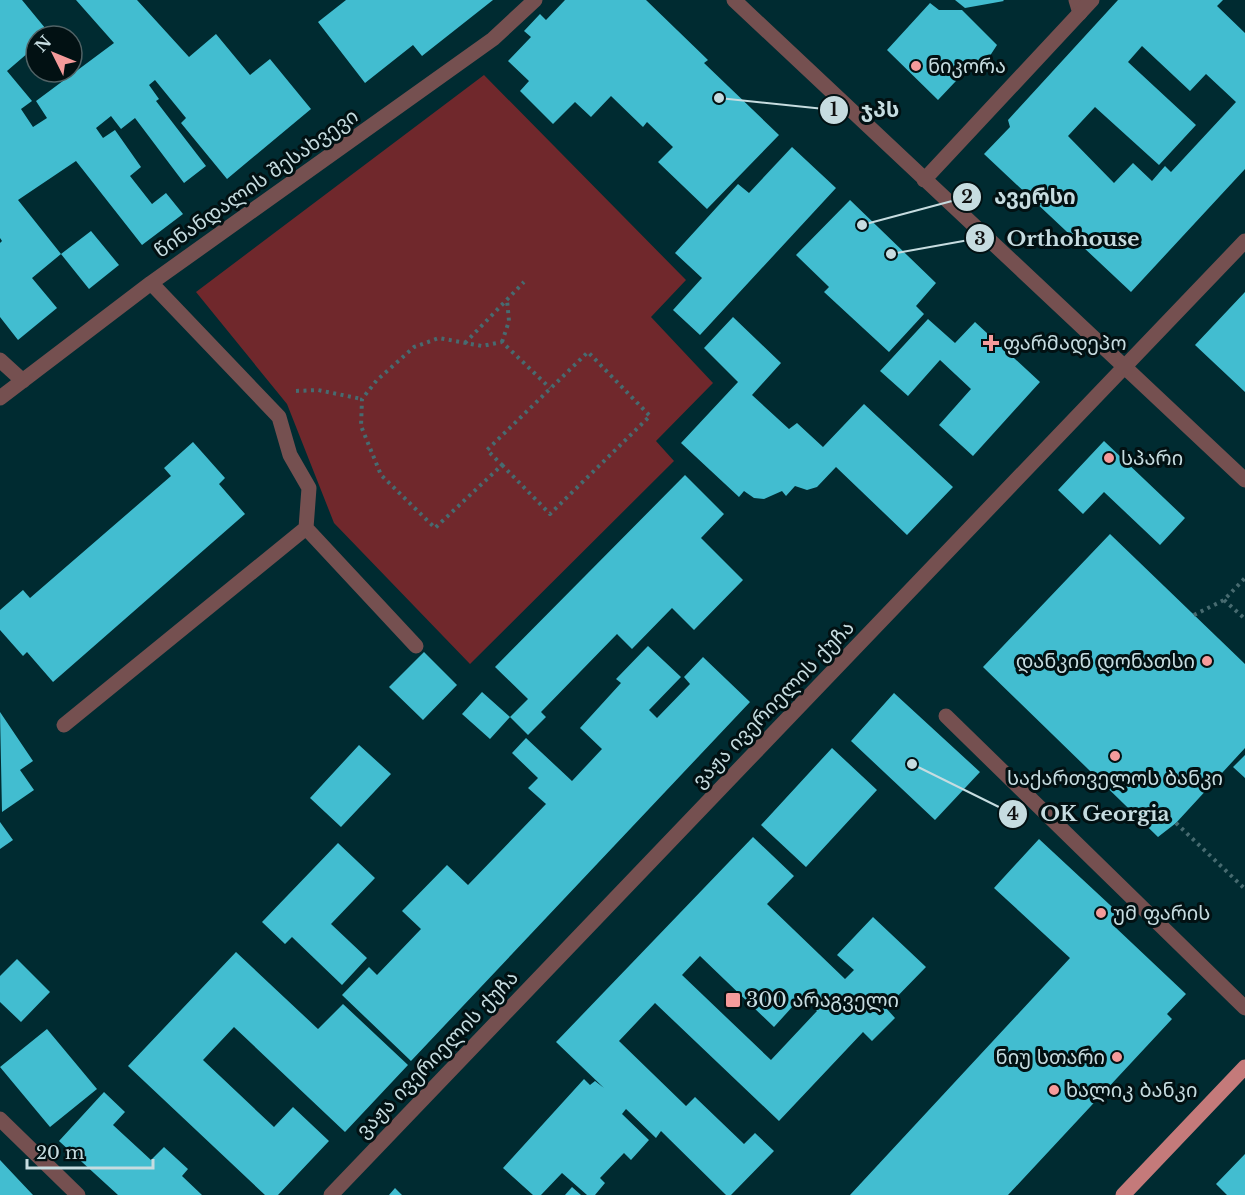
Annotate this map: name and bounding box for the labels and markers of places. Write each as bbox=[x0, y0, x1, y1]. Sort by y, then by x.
place label: ნიკორა bbox=[928, 54, 1006, 78]
marker: ნიკორა bbox=[909, 59, 923, 73]
callout: ჯპს bbox=[819, 90, 911, 129]
callout: ავერსი bbox=[952, 177, 1088, 216]
callout: Orthohouse bbox=[965, 219, 1152, 258]
place label: ფარმადეპო bbox=[1003, 331, 1126, 356]
marker: ფარმადეპო bbox=[984, 336, 998, 350]
place label: სპარი bbox=[1121, 446, 1183, 470]
marker: სპარი bbox=[1102, 451, 1116, 465]
place label: დანკინ დონათსი bbox=[1016, 649, 1195, 674]
marker: დანკინ დონათსი bbox=[1200, 654, 1214, 668]
marker: საქართველოს ბანკი bbox=[1108, 749, 1122, 763]
place label: საქართველოს ბანკი bbox=[1007, 766, 1223, 791]
callout: OK Georgia bbox=[998, 794, 1182, 833]
place label: უმ ფარის bbox=[1113, 901, 1210, 925]
marker: უმ ფარის bbox=[1094, 906, 1108, 920]
place label: 300 არაგველი bbox=[746, 988, 899, 1013]
marker: 300 არაგველი bbox=[724, 991, 742, 1009]
place label: ნიუ სთარი bbox=[996, 1045, 1105, 1069]
marker: ნიუ სთარი bbox=[1110, 1050, 1124, 1064]
place label: ხალიკ ბანკი bbox=[1066, 1078, 1197, 1103]
marker: ხალიკ ბანკი bbox=[1047, 1083, 1061, 1097]

